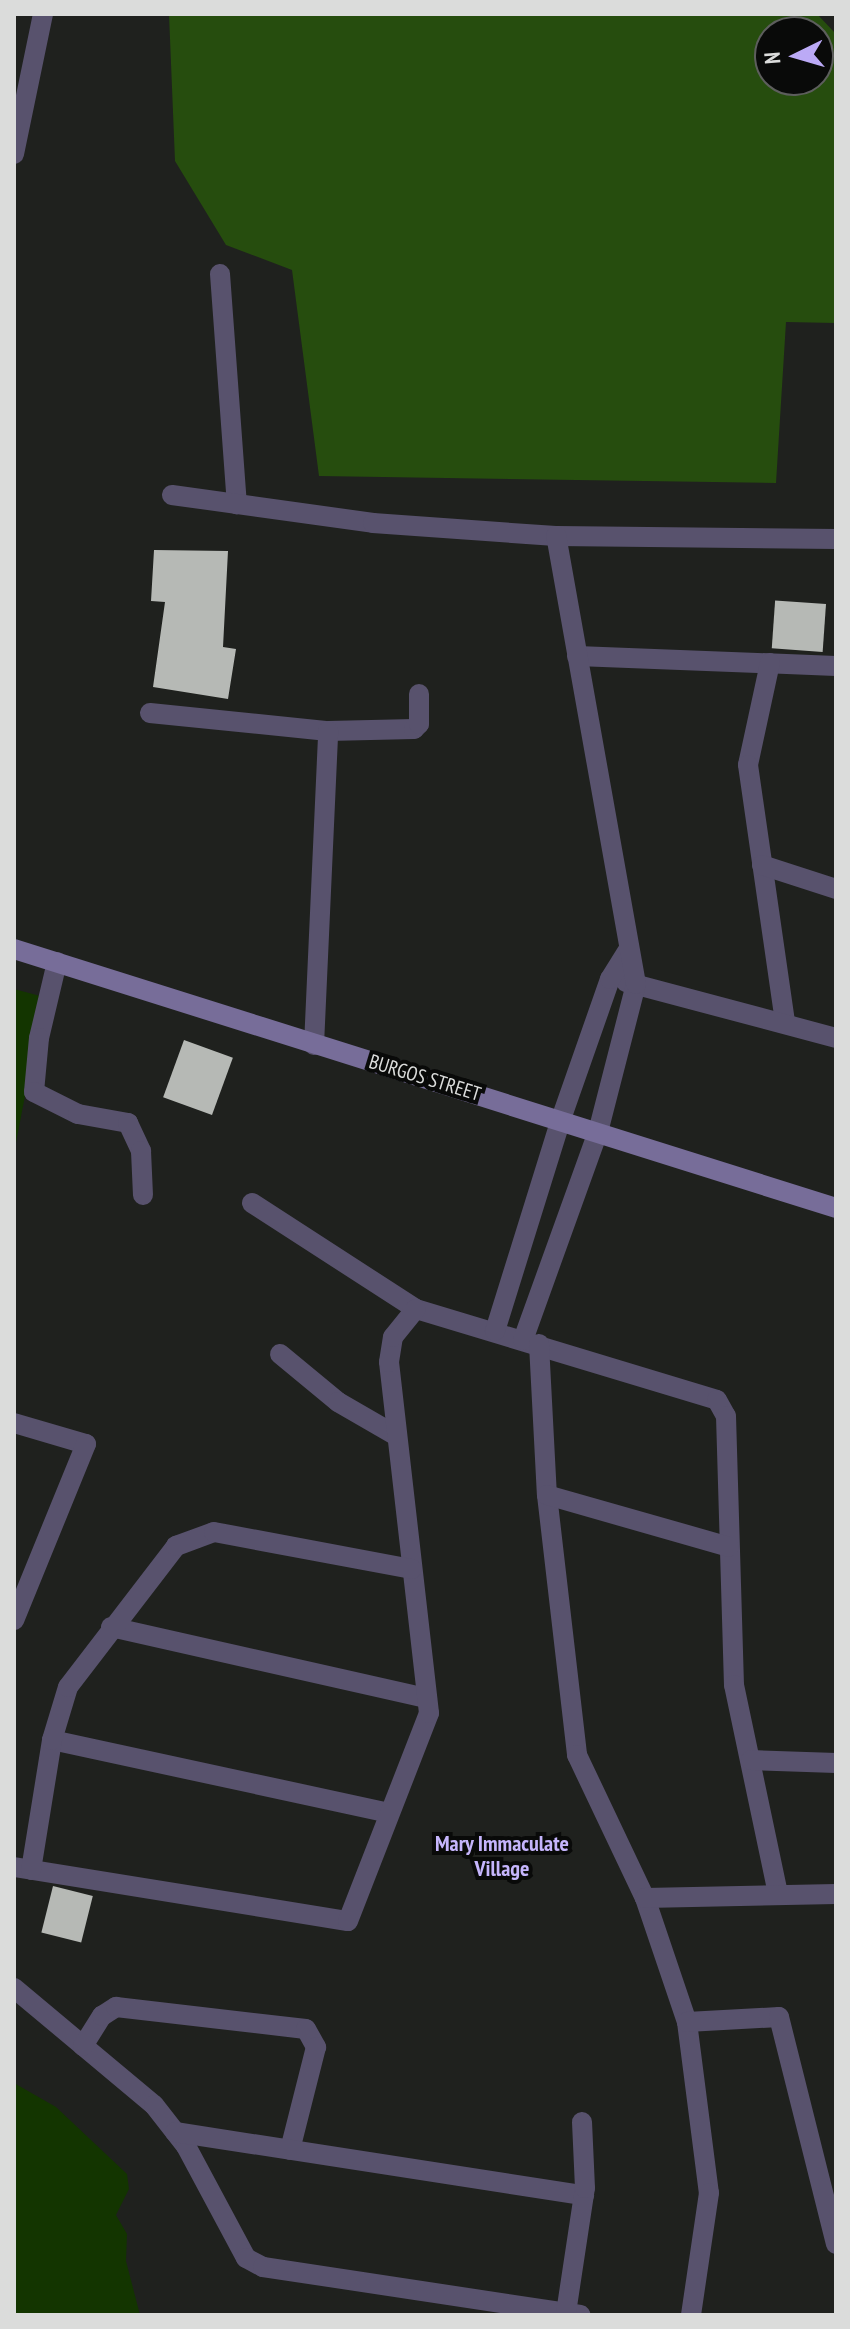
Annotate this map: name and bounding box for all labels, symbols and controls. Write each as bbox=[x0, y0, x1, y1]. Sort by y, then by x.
north arrow bbox=[754, 16, 834, 96]
text: N bbox=[758, 51, 787, 65]
street label: BURGOS STREET bbox=[366, 1050, 484, 1106]
district label: Mary Immaculate Village bbox=[435, 1830, 569, 1882]

